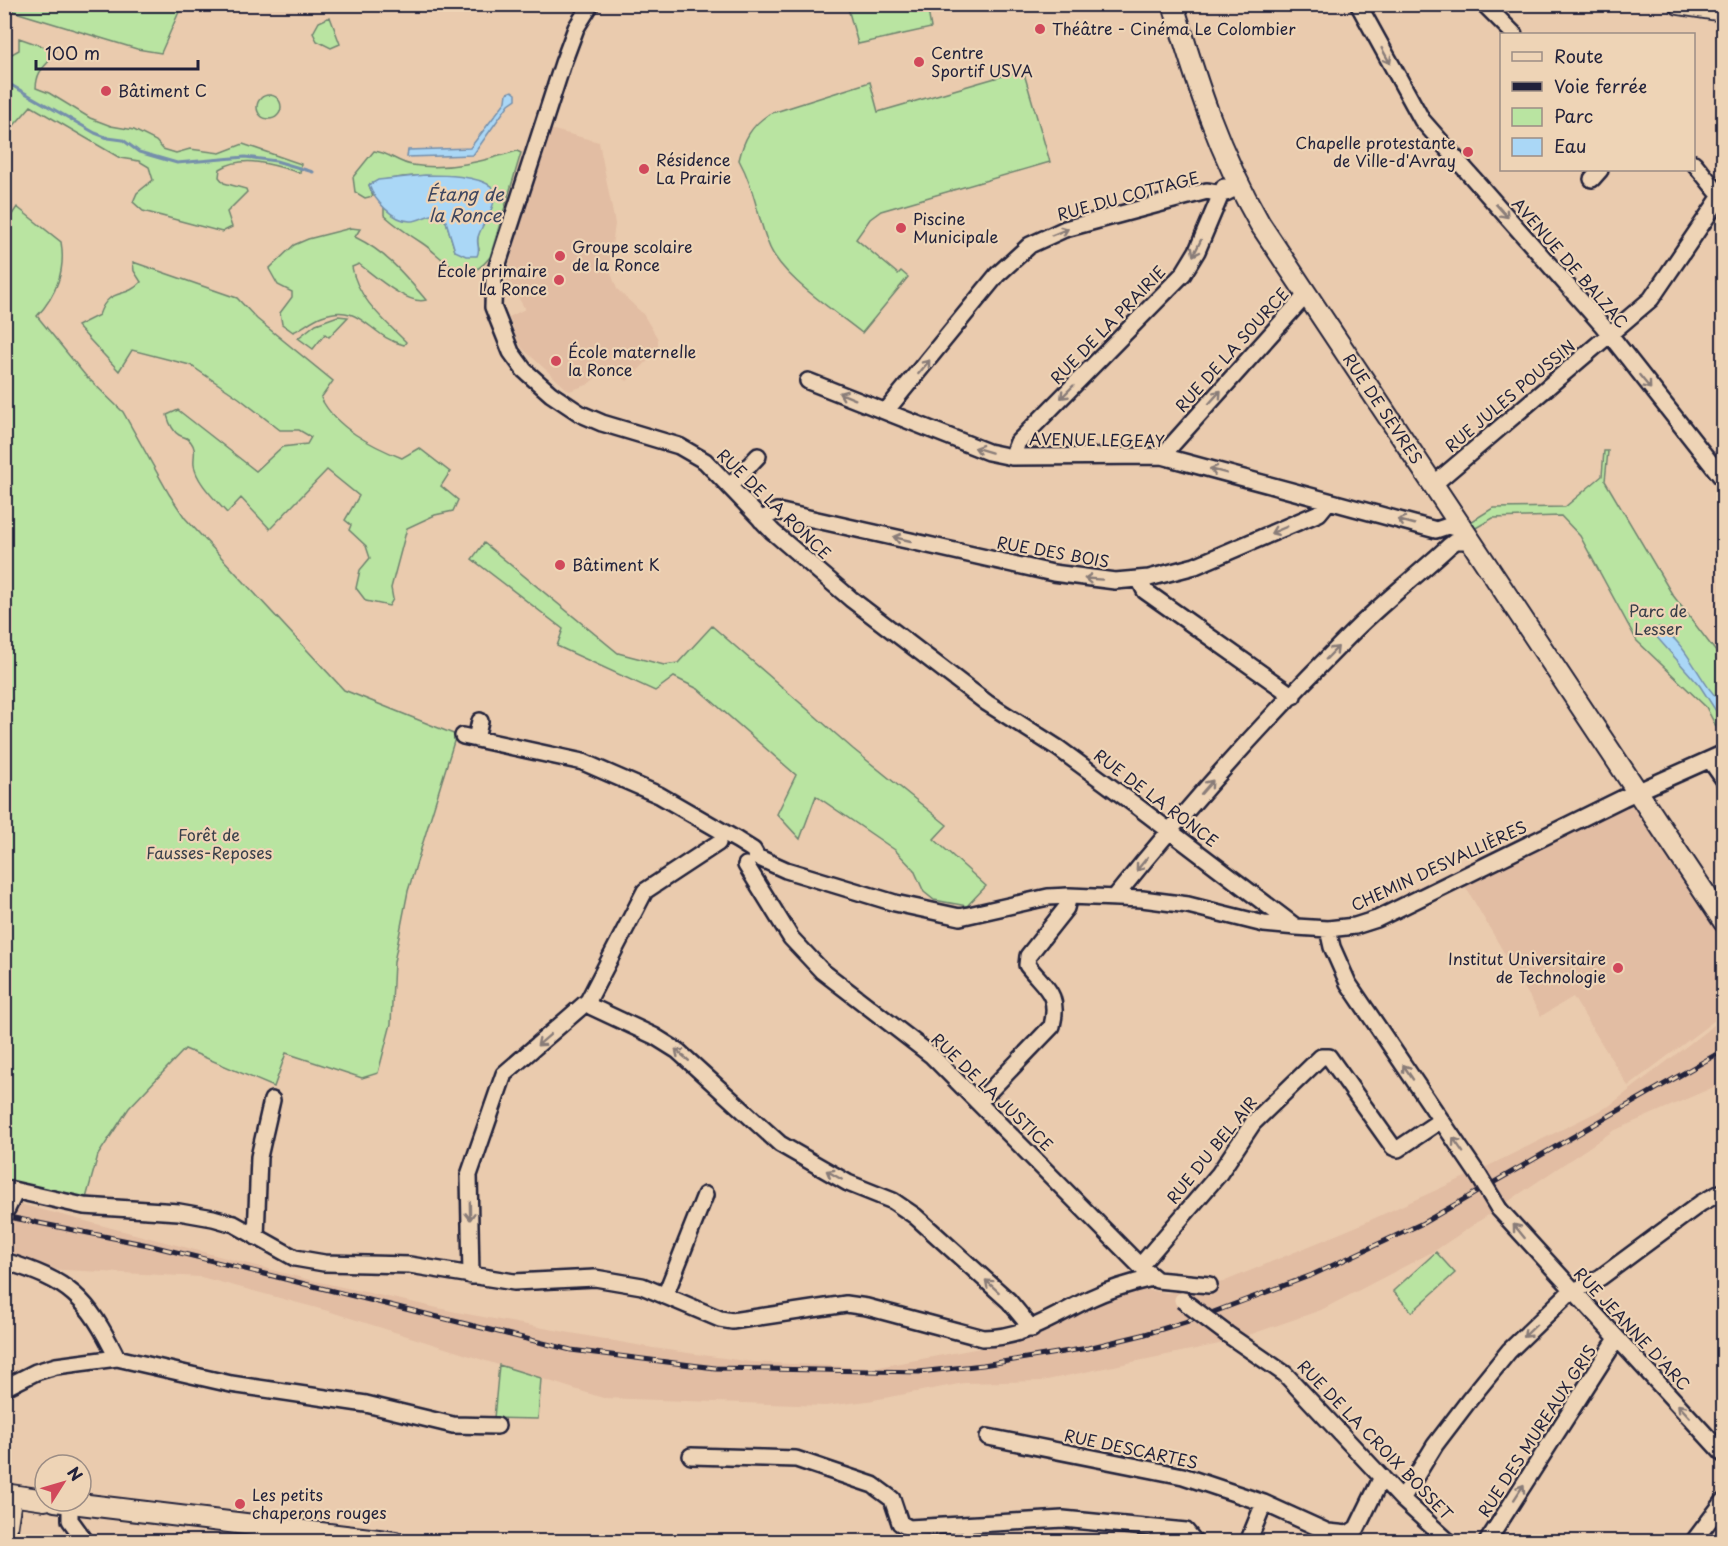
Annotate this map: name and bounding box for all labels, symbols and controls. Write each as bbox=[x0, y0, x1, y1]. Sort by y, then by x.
place label: Théâtre - Cinéma Le Colombier bbox=[1052, 16, 1296, 40]
marker: Théâtre - Cinéma Le Colombier bbox=[1033, 22, 1047, 36]
scale bar bbox=[36, 33, 198, 71]
legend bbox=[1500, 33, 1695, 171]
text: 100 m bbox=[45, 39, 100, 66]
place label: Centre Sportif USVA bbox=[931, 40, 1033, 82]
text: Route bbox=[1554, 42, 1604, 69]
one-way arrow bbox=[1380, 47, 1392, 64]
marker: Centre Sportif USVA bbox=[912, 55, 926, 69]
text: Voie ferrée bbox=[1554, 72, 1647, 99]
place label: Bâtiment C bbox=[118, 78, 207, 102]
marker: Bâtiment C bbox=[99, 84, 113, 98]
text: Parc bbox=[1554, 102, 1593, 129]
place label: Chapelle protestante de Ville-d'Avray bbox=[1295, 130, 1456, 172]
text: Eau bbox=[1554, 132, 1586, 159]
marker: Chapelle protestante de Ville-d'Avray bbox=[1461, 145, 1475, 159]
place label: Résidence La Prairie bbox=[656, 147, 731, 189]
marker: Résidence La Prairie bbox=[637, 162, 651, 176]
street label: RUE DU COTTAGE bbox=[1054, 165, 1201, 226]
water label: Étang de la Ronce bbox=[426, 180, 505, 228]
street label: AVENUE DE BALZAC bbox=[1507, 192, 1634, 333]
one-way arrow bbox=[1495, 203, 1509, 218]
place label: Piscine Municipale bbox=[913, 206, 998, 248]
marker: Piscine Municipale bbox=[894, 221, 908, 235]
one-way arrow bbox=[1050, 226, 1069, 237]
place label: Groupe scolaire de la Ronce bbox=[572, 234, 693, 276]
one-way arrow bbox=[1191, 239, 1203, 257]
marker: Groupe scolaire de la Ronce bbox=[553, 249, 567, 263]
place label: École primaire La Ronce bbox=[437, 258, 547, 300]
street label: RUE DE LA PRAIRIE bbox=[1044, 260, 1170, 389]
marker: École primaire La Ronce bbox=[552, 273, 566, 287]
street label: RUE DE LA SOURCE bbox=[1169, 282, 1294, 417]
street label: RUE JULES POUSSIN bbox=[1439, 333, 1580, 457]
place label: École maternelle la Ronce bbox=[568, 339, 697, 381]
street label: RUE DE SÈVRES bbox=[1338, 348, 1429, 468]
marker: École maternelle la Ronce bbox=[549, 354, 563, 368]
one-way arrow bbox=[917, 359, 930, 375]
one-way arrow bbox=[1638, 374, 1651, 390]
one-way arrow bbox=[1060, 385, 1075, 400]
one-way arrow bbox=[838, 390, 856, 401]
one-way arrow bbox=[1208, 390, 1222, 405]
street label: AVENUE LEGEAY bbox=[1029, 426, 1165, 452]
street label: RUE DE LA RONCE bbox=[712, 443, 837, 564]
one-way arrow bbox=[974, 444, 993, 455]
one-way arrow bbox=[1208, 465, 1227, 477]
one-way arrow bbox=[1397, 516, 1416, 527]
one-way arrow bbox=[1270, 526, 1288, 537]
street label: RUE DES BOIS bbox=[995, 529, 1111, 573]
one-way arrow bbox=[893, 533, 912, 545]
place label: Bâtiment K bbox=[572, 552, 660, 576]
marker: Bâtiment K bbox=[553, 558, 567, 572]
one-way arrow bbox=[1084, 573, 1104, 584]
park label: Parc de Lesser bbox=[1629, 598, 1688, 640]
one-way arrow bbox=[1325, 645, 1340, 660]
street label: RUE DE LA RONCE bbox=[1089, 742, 1224, 852]
one-way arrow bbox=[1200, 780, 1214, 795]
street label: CHEMIN DESVALLIÈRES bbox=[1347, 814, 1530, 916]
park label: Forêt de Fausses-Reposes bbox=[146, 822, 272, 864]
one-way arrow bbox=[1135, 856, 1148, 872]
place label: Institut Universitaire de Technologie bbox=[1448, 946, 1606, 988]
marker: Institut Universitaire de Technologie bbox=[1611, 961, 1625, 975]
street label: RUE DE LA JUSTICE bbox=[927, 1027, 1059, 1156]
one-way arrow bbox=[537, 1033, 552, 1047]
one-way arrow bbox=[674, 1049, 690, 1062]
one-way arrow bbox=[1402, 1064, 1414, 1081]
street label: RUE DU BEL AIR bbox=[1160, 1090, 1262, 1208]
one-way arrow bbox=[1452, 1137, 1464, 1153]
one-way arrow bbox=[826, 1169, 843, 1181]
one-way arrow bbox=[464, 1200, 476, 1220]
one-way arrow bbox=[1512, 1224, 1526, 1239]
street label: RUE JEANNE D'ARC bbox=[1569, 1261, 1696, 1395]
one-way arrow bbox=[985, 1279, 1000, 1293]
one-way arrow bbox=[1522, 1323, 1537, 1338]
street label: RUE DES MUREAUX GRIS bbox=[1471, 1340, 1601, 1521]
street label: RUE DE LA CROIX BOSSET bbox=[1293, 1354, 1459, 1525]
one-way arrow bbox=[1677, 1404, 1691, 1419]
street label: RUE DESCARTES bbox=[1062, 1422, 1200, 1474]
north arrow bbox=[33, 1453, 93, 1513]
text: N bbox=[62, 1461, 89, 1486]
place label: Les petits chaperons rouges bbox=[252, 1482, 386, 1524]
one-way arrow bbox=[1513, 1484, 1525, 1501]
marker: Les petits chaperons rouges bbox=[233, 1497, 247, 1511]

